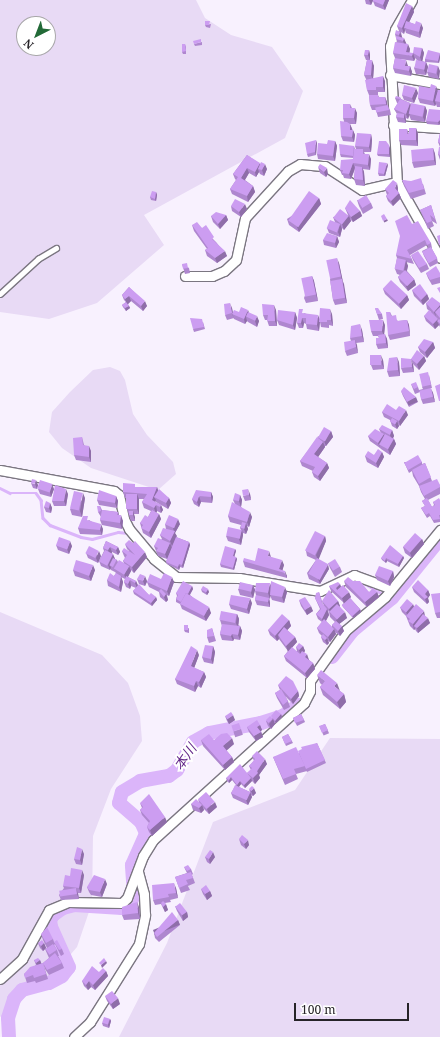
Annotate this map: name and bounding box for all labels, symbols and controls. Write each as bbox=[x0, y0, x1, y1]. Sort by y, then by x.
north arrow bbox=[16, 16, 56, 56]
text: N bbox=[20, 36, 37, 53]
water label: 本川 bbox=[170, 741, 200, 773]
scale bar bbox=[296, 995, 411, 1021]
text: 100 m bbox=[301, 1001, 336, 1018]

